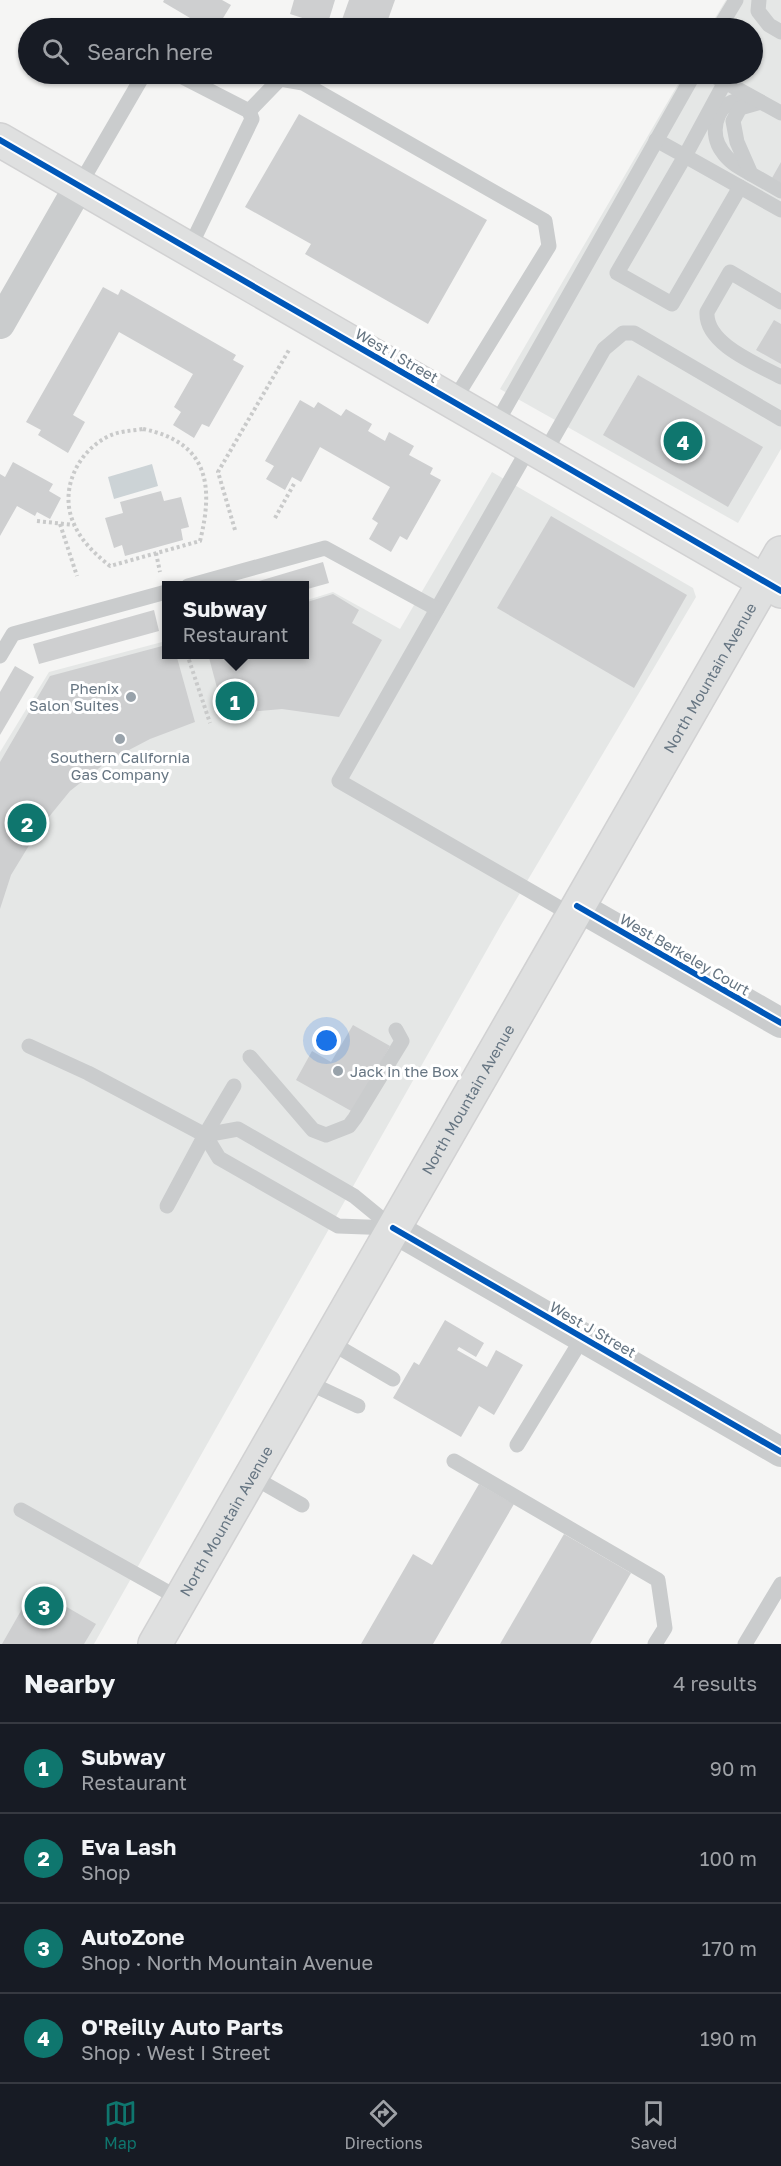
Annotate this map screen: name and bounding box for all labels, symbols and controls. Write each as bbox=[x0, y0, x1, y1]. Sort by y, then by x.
search box bbox=[18, 18, 763, 84]
icon: search bbox=[39, 35, 72, 68]
text: Search here bbox=[87, 38, 213, 65]
street label: West I Street bbox=[352, 324, 442, 386]
pin: 4 bbox=[664, 418, 702, 464]
popup bbox=[162, 581, 309, 659]
text: Subway bbox=[183, 595, 267, 622]
street label: North Mountain Avenue bbox=[659, 599, 760, 756]
text: Restaurant bbox=[183, 622, 289, 646]
pin: 1 bbox=[216, 678, 254, 724]
place label: Phenix Salon Suites bbox=[29, 679, 119, 714]
marker: Phenix Salon Suites bbox=[124, 690, 138, 704]
marker: Southern California Gas Company bbox=[113, 732, 127, 746]
place label: Southern California Gas Company bbox=[50, 748, 190, 783]
pin: 2 bbox=[8, 800, 46, 846]
street label: West Berkeley Court bbox=[617, 909, 753, 999]
street label: North Mountain Avenue bbox=[417, 1021, 518, 1178]
your location bbox=[312, 1026, 341, 1055]
place label: Jack in the Box bbox=[350, 1062, 459, 1080]
marker: Jack in the Box bbox=[331, 1064, 345, 1078]
street label: West J Street bbox=[547, 1297, 639, 1361]
street label: North Mountain Avenue bbox=[176, 1442, 276, 1599]
pin: 3 bbox=[24, 1584, 63, 1628]
text: Nearby bbox=[24, 1668, 115, 1699]
text: 4 results bbox=[673, 1671, 757, 1695]
text: Subway bbox=[81, 1743, 166, 1770]
text: 1 bbox=[38, 1756, 49, 1780]
text: 90 m bbox=[710, 1756, 757, 1780]
text: Restaurant bbox=[81, 1770, 187, 1794]
text: Eva Lash bbox=[81, 1833, 176, 1860]
text: 2 bbox=[37, 1846, 50, 1870]
text: 100 m bbox=[700, 1846, 757, 1870]
text: Shop bbox=[81, 1860, 130, 1884]
text: AutoZone bbox=[81, 1923, 185, 1950]
text: 3 bbox=[37, 1936, 50, 1960]
text: 170 m bbox=[702, 1936, 757, 1960]
text: Shop · North Mountain Avenue bbox=[81, 1950, 373, 1974]
text: O'Reilly Auto Parts bbox=[81, 2013, 283, 2040]
text: 4 bbox=[37, 2026, 50, 2050]
text: 190 m bbox=[700, 2026, 757, 2050]
text: Shop · West I Street bbox=[81, 2040, 270, 2064]
tab: Map bbox=[104, 2097, 137, 2153]
tab: Directions bbox=[345, 2097, 423, 2153]
tab: Saved bbox=[630, 2097, 677, 2153]

